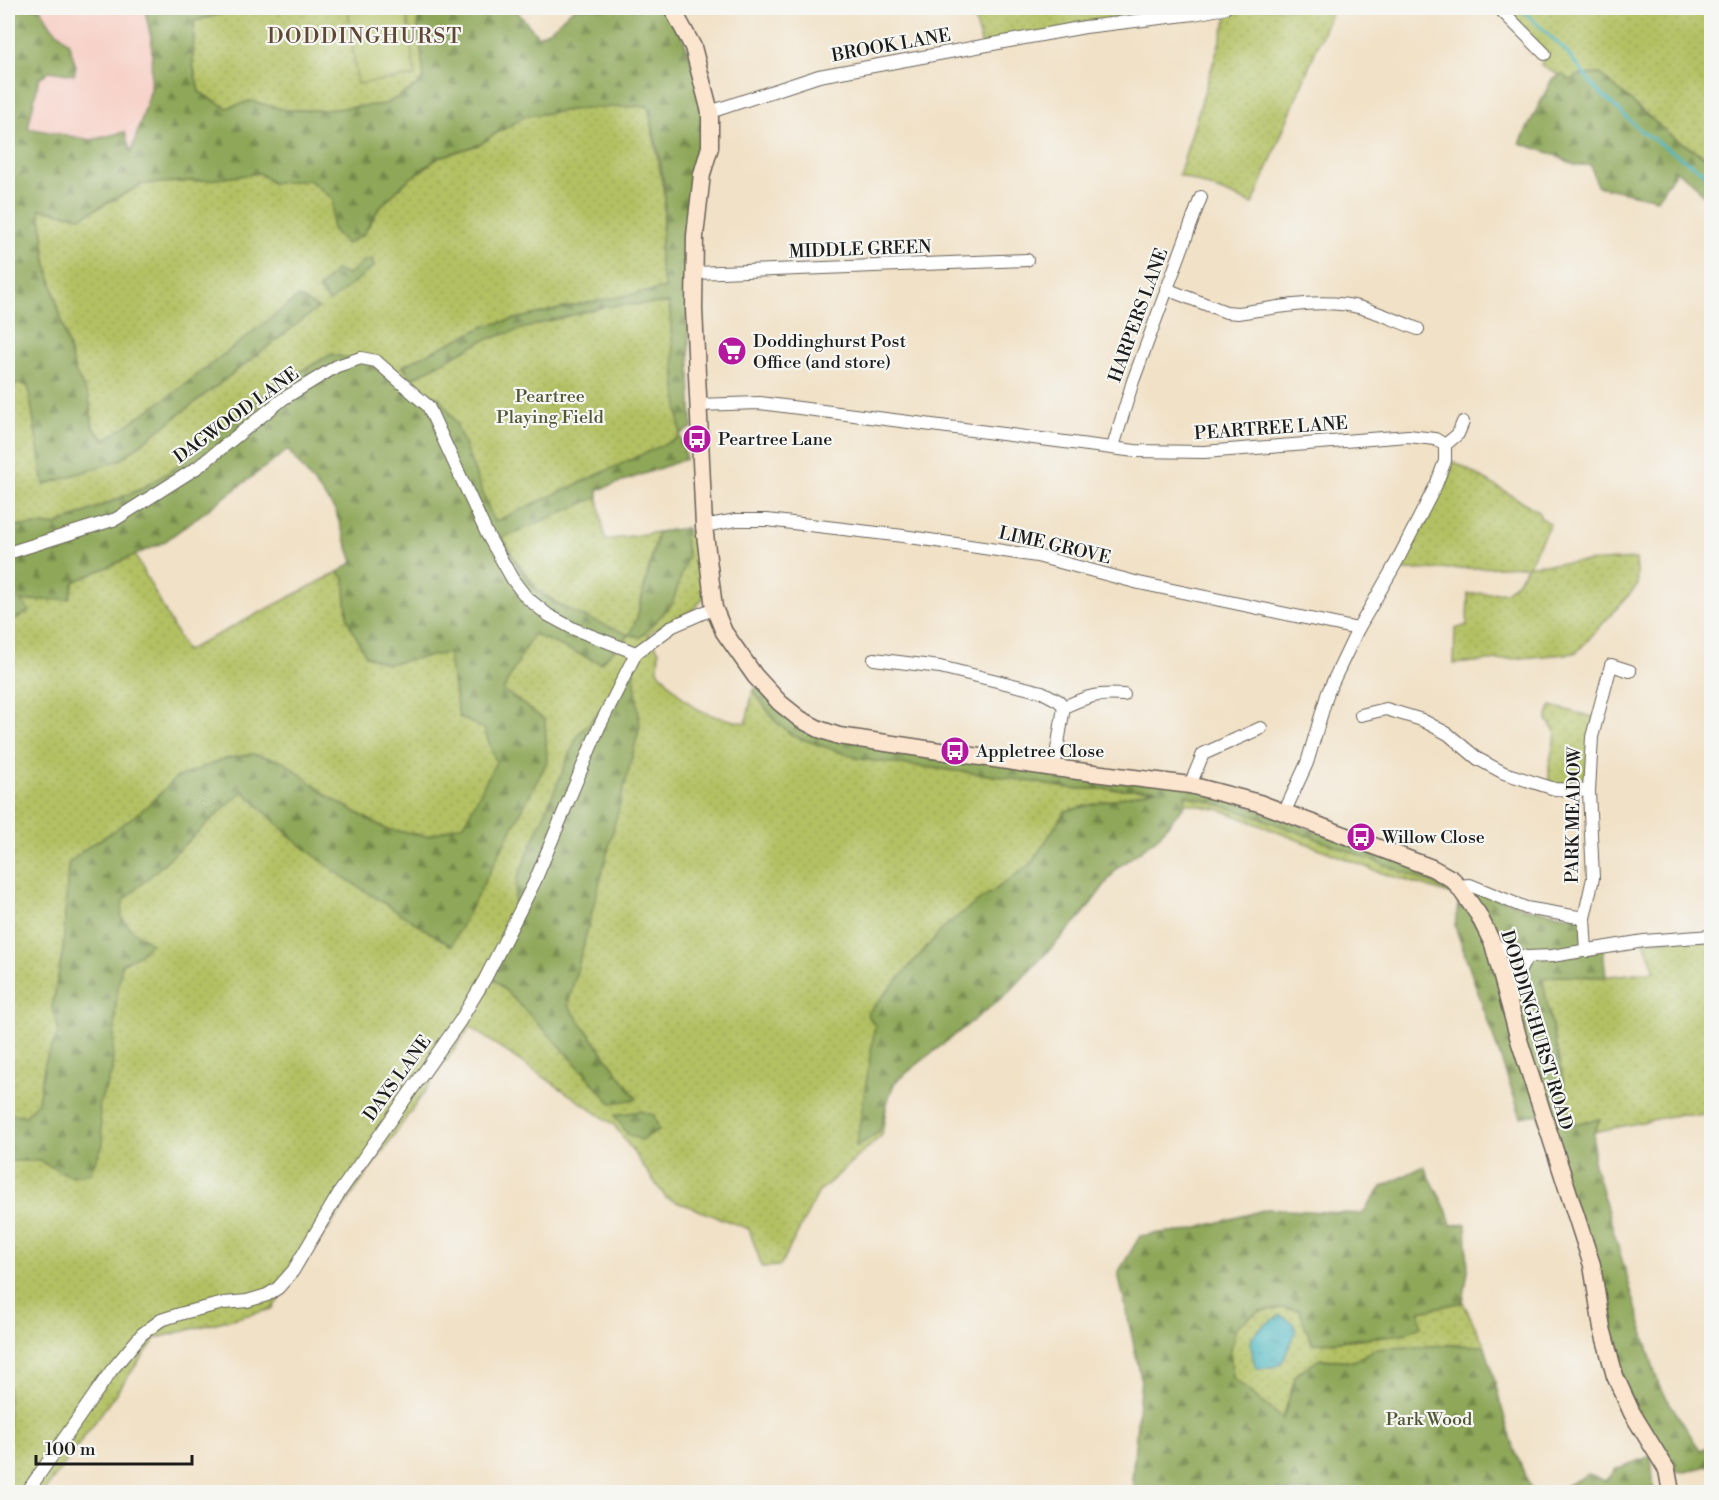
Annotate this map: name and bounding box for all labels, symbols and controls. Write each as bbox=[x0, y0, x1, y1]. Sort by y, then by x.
district label: DODDINGHURST bbox=[267, 24, 463, 50]
street label: BROOK LANE bbox=[829, 24, 953, 67]
street label: MIDDLE GREEN bbox=[788, 235, 932, 263]
street label: HARPERS LANE bbox=[1104, 245, 1173, 385]
place label: Doddinghurst Post Office (and store) bbox=[753, 330, 907, 374]
supermarket icon: Doddinghurst Post Office (and store) bbox=[716, 335, 748, 367]
street label: DAGWOOD LANE bbox=[169, 362, 303, 469]
park label: Peartree Playing Field bbox=[496, 385, 604, 429]
street label: PEARTREE LANE bbox=[1193, 412, 1349, 445]
bus stop icon: Peartree Lane bbox=[681, 423, 713, 455]
place label: Peartree Lane bbox=[718, 428, 832, 451]
street label: LIME GROVE bbox=[997, 521, 1113, 570]
bus stop icon: Appletree Close bbox=[939, 735, 971, 767]
place label: Appletree Close bbox=[975, 740, 1104, 763]
street label: PARK MEADOW bbox=[1561, 746, 1586, 883]
bus stop icon: Willow Close bbox=[1345, 821, 1377, 853]
place label: Willow Close bbox=[1381, 826, 1485, 849]
street label: DODDINGHURST ROAD bbox=[1495, 928, 1578, 1133]
street label: DAYS LANE bbox=[358, 1031, 436, 1126]
park label: Park Wood bbox=[1386, 1408, 1473, 1431]
scale bar bbox=[36, 1428, 192, 1466]
text: 100 m bbox=[45, 1438, 96, 1461]

